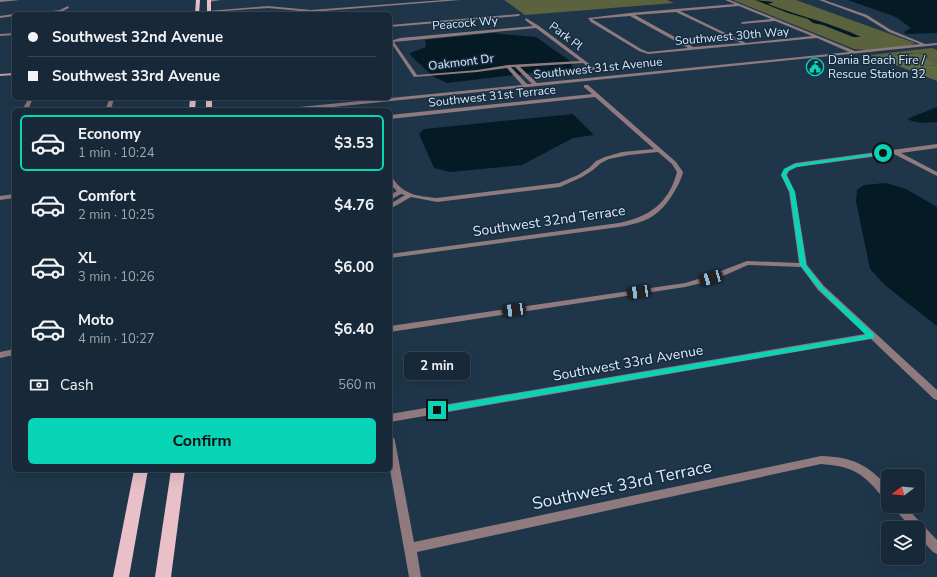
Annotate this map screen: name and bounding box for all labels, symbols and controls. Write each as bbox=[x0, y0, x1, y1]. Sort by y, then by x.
street label: Peacock Wy bbox=[431, 12, 499, 34]
street label: Park Pl bbox=[546, 18, 586, 54]
street label: Southwest 30th Way bbox=[674, 23, 791, 49]
text: Southwest 32nd Avenue bbox=[52, 27, 223, 47]
street label: Oakmont Dr bbox=[427, 50, 495, 74]
place label: Dania Beach Fire / Rescue Station 32 bbox=[828, 52, 926, 82]
street label: Southwest 31st Avenue bbox=[533, 53, 663, 83]
public building icon: Dania Beach Fire / Rescue Station 32 bbox=[805, 57, 825, 77]
text: Southwest 33rd Avenue bbox=[52, 66, 220, 86]
street label: Southwest 31st Terrace bbox=[428, 81, 556, 111]
text: Economy bbox=[78, 124, 141, 144]
icon: car bbox=[30, 125, 66, 161]
text: $3.53 bbox=[334, 133, 374, 153]
text: 1 min · 10:24 bbox=[78, 144, 154, 162]
route start bbox=[874, 144, 892, 162]
text: Comfort bbox=[78, 186, 135, 206]
icon: car bbox=[30, 187, 66, 223]
text: $4.76 bbox=[334, 195, 374, 215]
street label: Southwest 32nd Terrace bbox=[472, 201, 626, 241]
text: 2 min · 10:25 bbox=[78, 206, 154, 224]
text: XL bbox=[78, 248, 97, 268]
icon: car bbox=[30, 249, 66, 285]
text: $6.00 bbox=[334, 257, 374, 277]
text: 3 min · 10:26 bbox=[78, 268, 154, 286]
car bbox=[698, 269, 724, 287]
car bbox=[626, 284, 652, 300]
car bbox=[501, 302, 527, 318]
text: Moto bbox=[78, 310, 114, 330]
icon: car bbox=[30, 311, 66, 347]
text: $6.40 bbox=[334, 319, 374, 339]
text: 4 min · 10:27 bbox=[78, 330, 154, 348]
street label: Southwest 33rd Avenue bbox=[551, 340, 705, 386]
callout: 2 min bbox=[404, 352, 470, 380]
text: 2 min bbox=[420, 357, 454, 375]
icon: cash bbox=[28, 374, 50, 396]
text: Cash bbox=[60, 375, 94, 395]
text: 560 m bbox=[338, 376, 376, 394]
route end bbox=[428, 401, 446, 419]
button: Confirm bbox=[28, 418, 376, 464]
street label: Southwest 33rd Terrace bbox=[530, 455, 714, 515]
north arrow bbox=[881, 469, 925, 513]
map controls bbox=[881, 469, 925, 565]
button: layers bbox=[881, 521, 925, 565]

